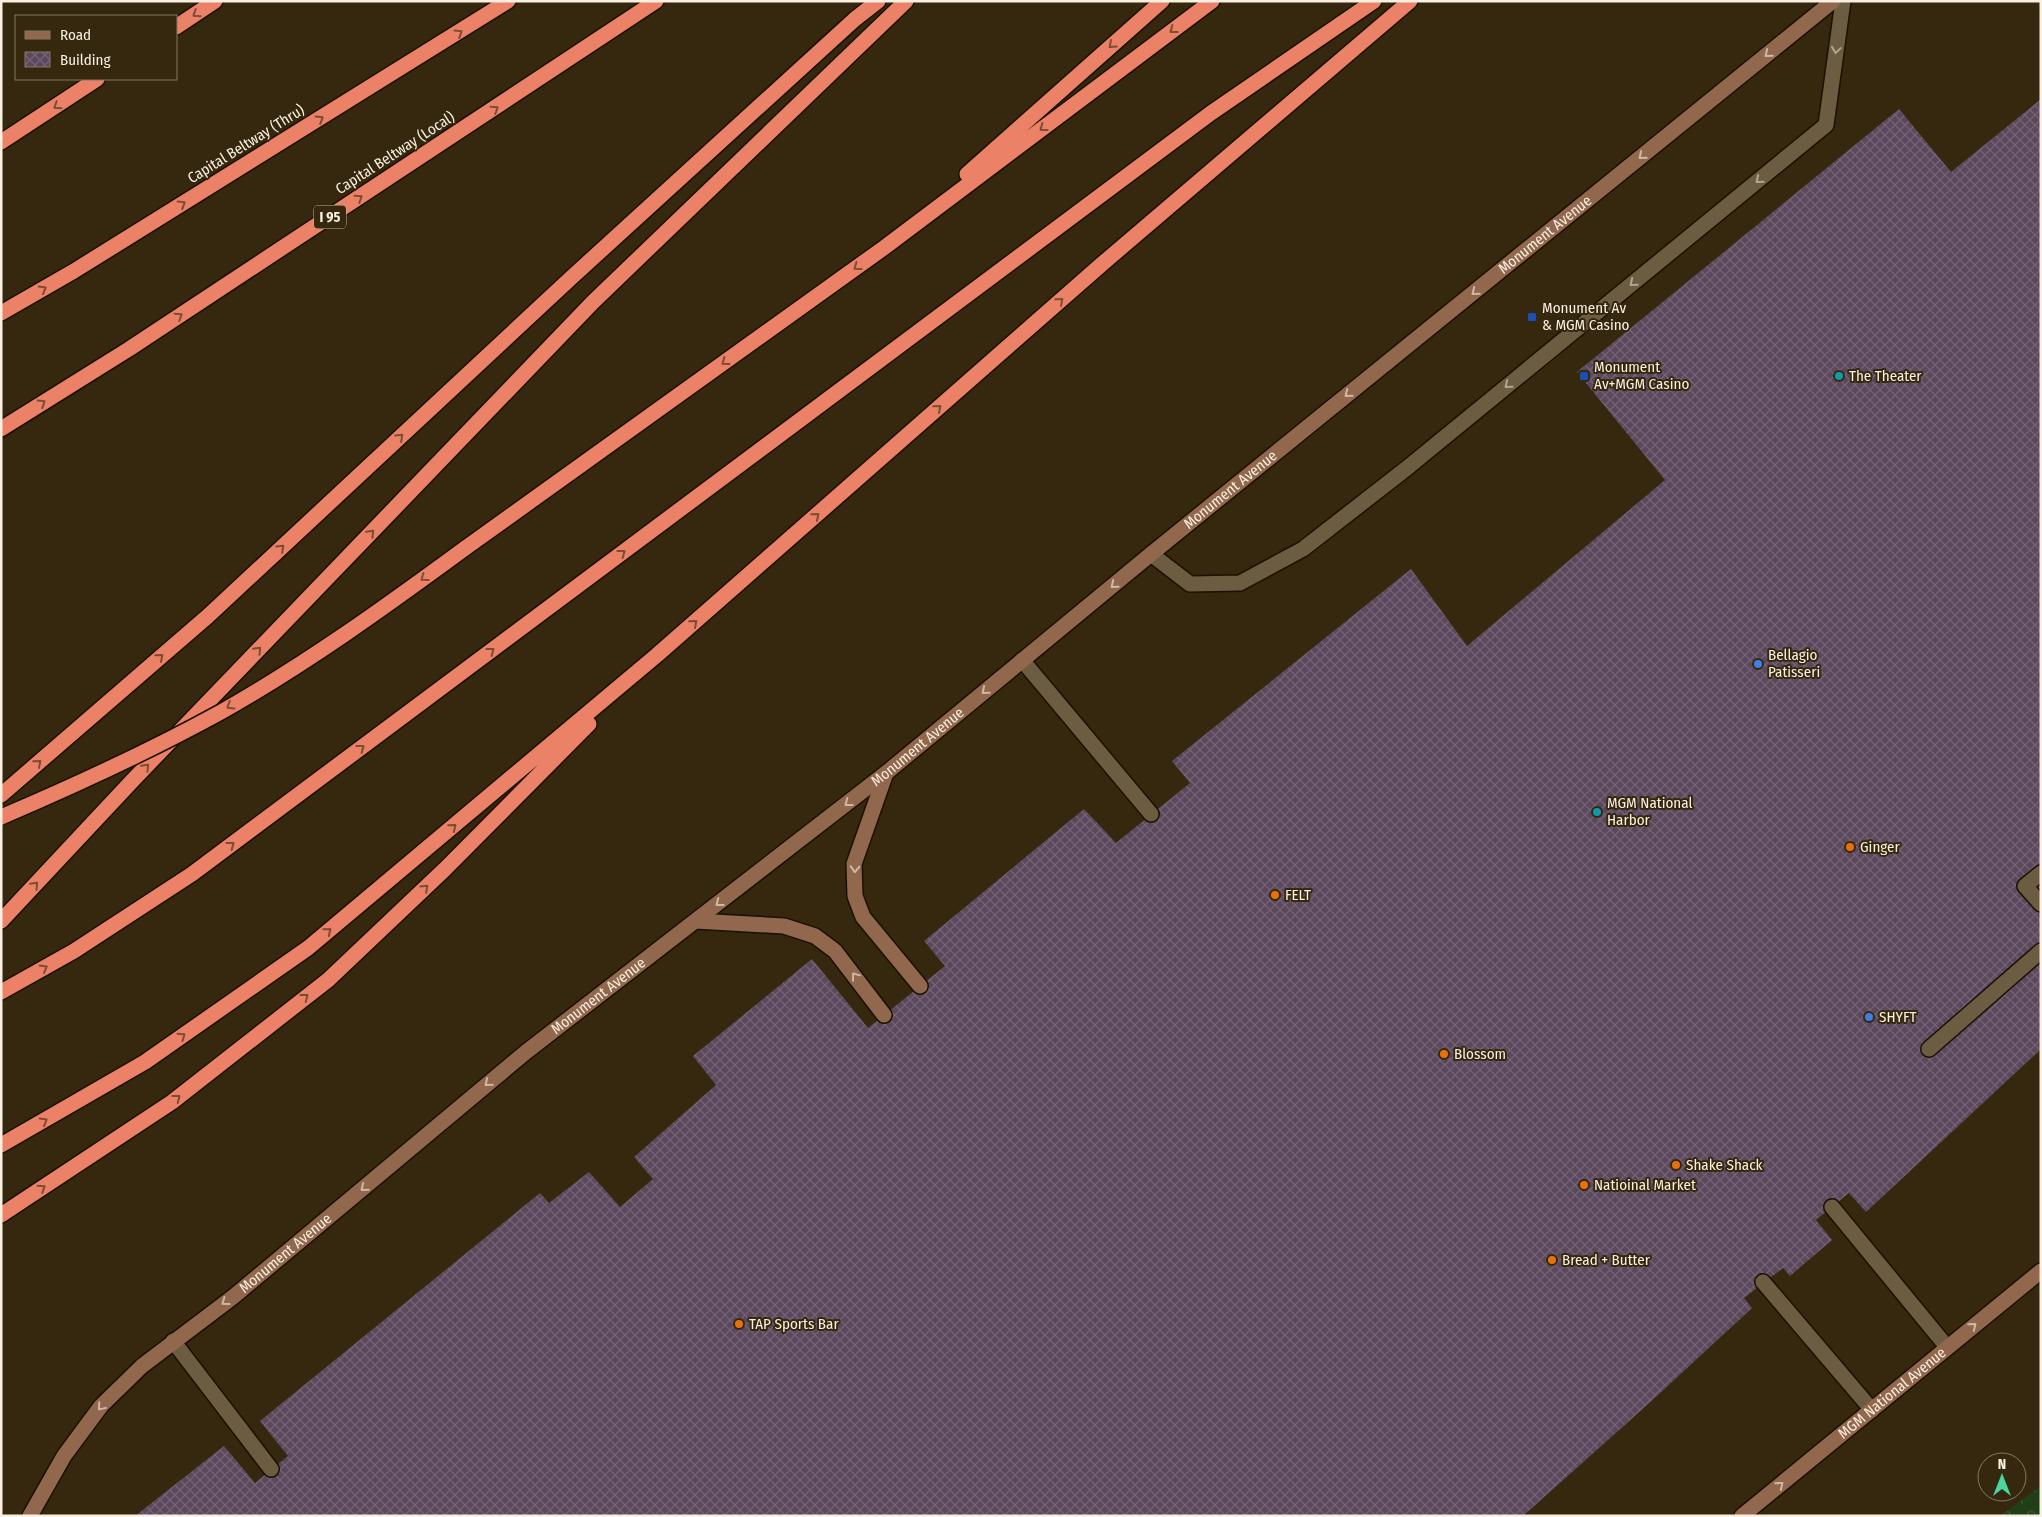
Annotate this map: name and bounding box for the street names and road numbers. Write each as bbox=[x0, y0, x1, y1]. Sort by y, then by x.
street label: Capital Beltway (Thru) bbox=[184, 101, 308, 187]
street label: Capital Beltway (Local) bbox=[332, 108, 458, 198]
street label: Monument Avenue bbox=[1495, 191, 1595, 278]
road number: I 95 bbox=[314, 206, 346, 228]
street label: Monument Avenue bbox=[1180, 447, 1281, 533]
street label: Monument Avenue bbox=[868, 703, 968, 790]
street label: Monument Avenue bbox=[547, 954, 649, 1038]
street label: Monument Avenue bbox=[236, 1209, 335, 1297]
street label: MGM National Avenue bbox=[1834, 1344, 1950, 1443]

